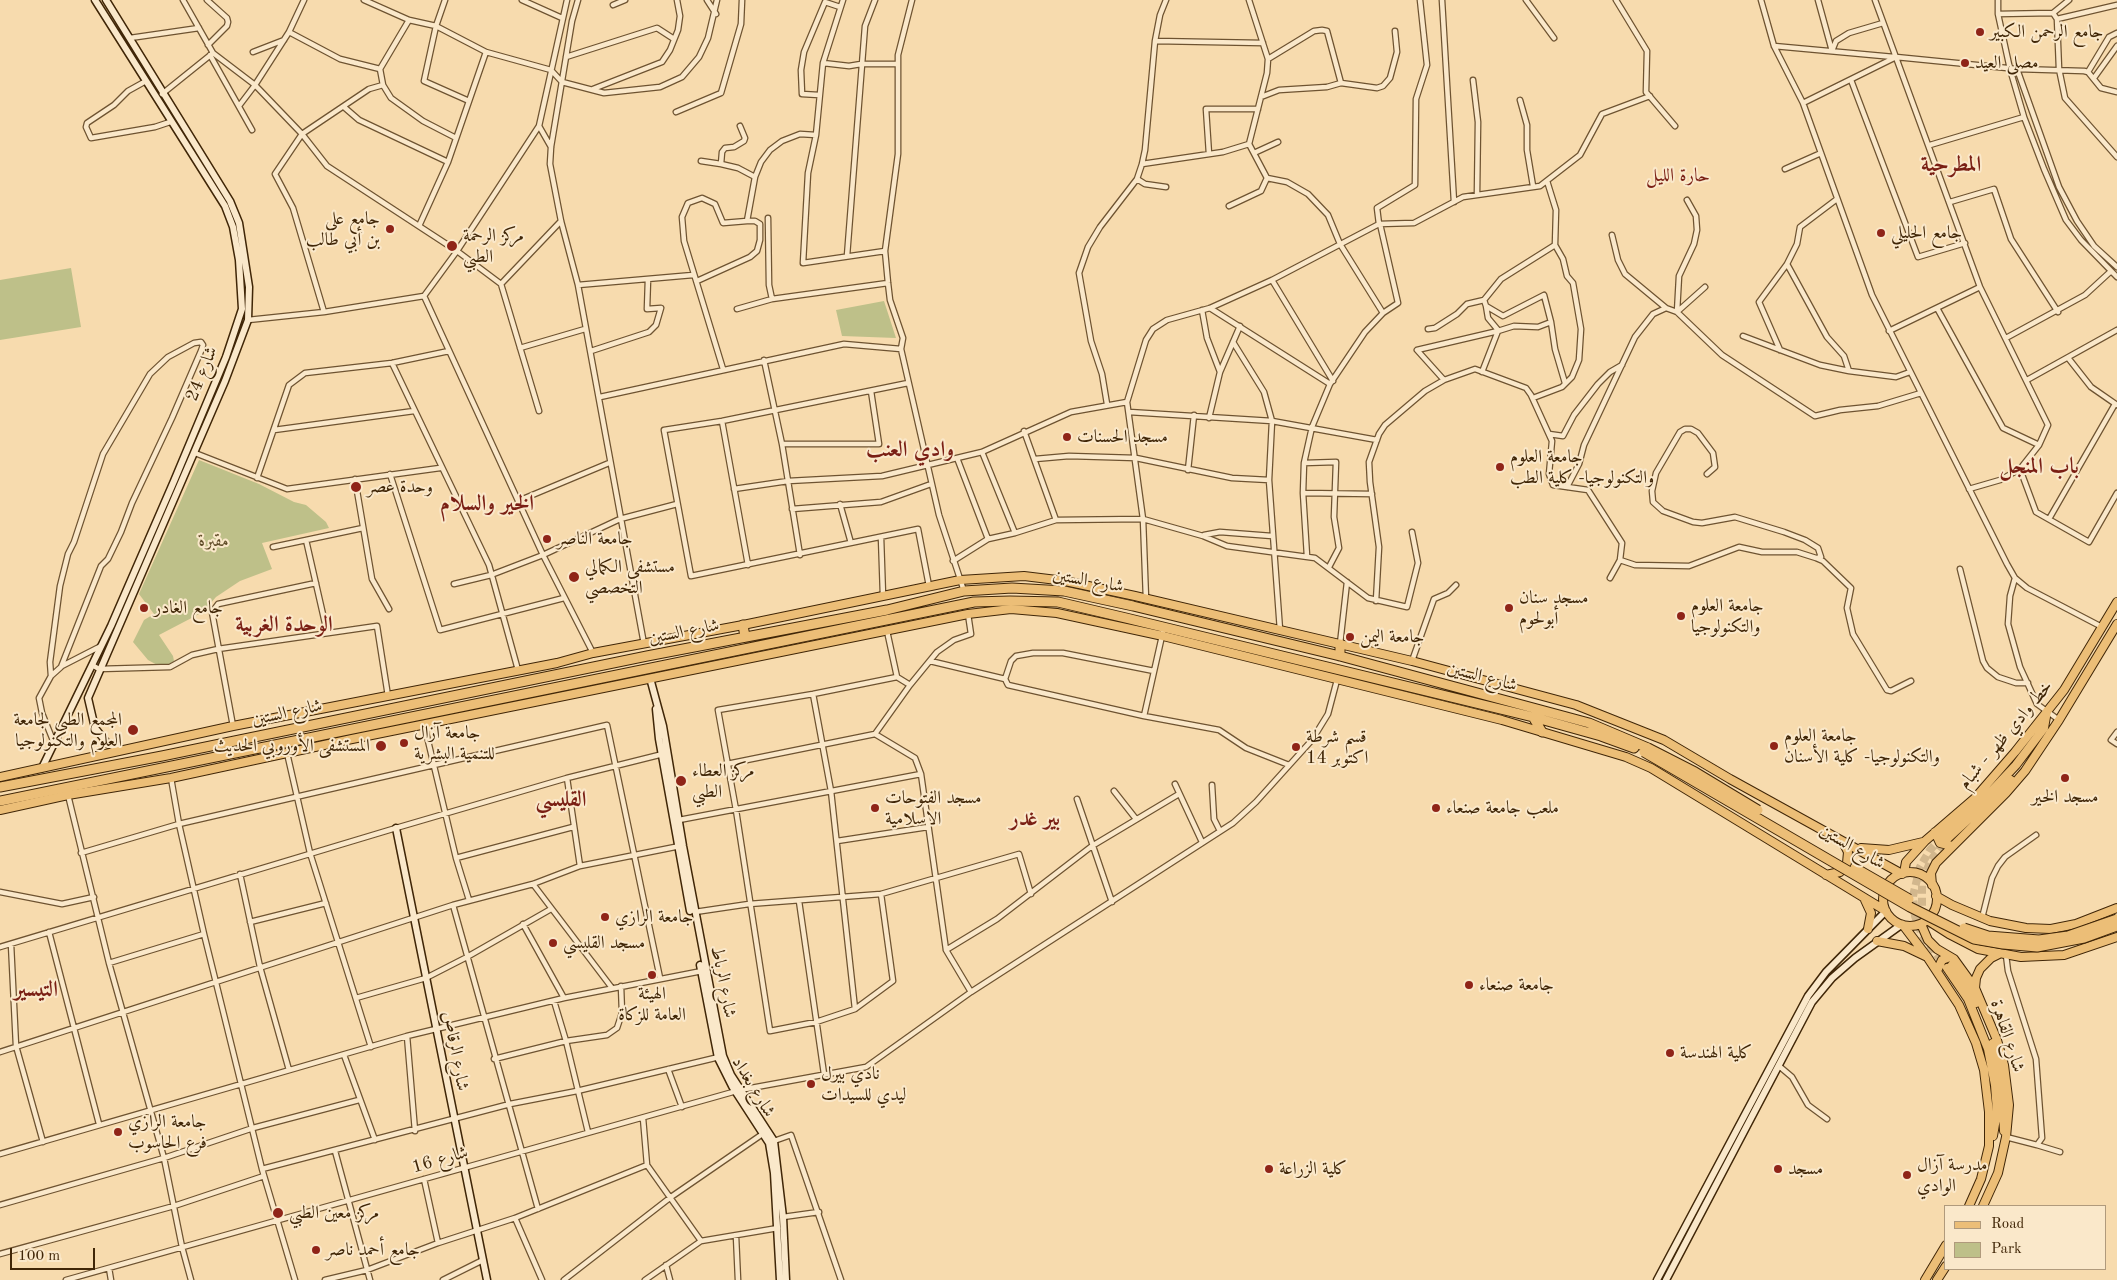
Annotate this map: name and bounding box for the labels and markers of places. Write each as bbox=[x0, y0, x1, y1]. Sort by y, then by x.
place label: جامع الرحمن الكبير bbox=[1990, 21, 2103, 43]
marker: جامع الرحمن الكبير bbox=[1974, 26, 1986, 38]
place label: مصلى العيد bbox=[1975, 52, 2039, 74]
marker: مصلى العيد bbox=[1959, 57, 1971, 69]
place label: جامع علي بن أبي طالب bbox=[306, 208, 380, 250]
place label: جامع الحليلي bbox=[1891, 222, 1962, 244]
marker: جامع علي بن أبي طالب bbox=[384, 223, 396, 235]
place label: مركز الرحمة الطبي bbox=[463, 225, 524, 268]
marker: جامع الحليلي bbox=[1875, 227, 1887, 239]
marker: مركز الرحمة الطبي bbox=[445, 239, 459, 253]
place label: مسجد الحسنات bbox=[1077, 426, 1168, 448]
marker: مسجد الحسنات bbox=[1061, 431, 1073, 443]
place label: جامعة العلوم والتكنولوجيا- كلية الطب bbox=[1510, 446, 1654, 488]
marker: جامعة العلوم والتكنولوجيا- كلية الطب bbox=[1494, 461, 1506, 473]
place label: وحدة عصر bbox=[367, 476, 433, 498]
marker: وحدة عصر bbox=[349, 480, 363, 494]
place label: جامعة الناصر bbox=[557, 528, 633, 550]
marker: جامعة الناصر bbox=[541, 533, 553, 545]
place label: مستشفى الكمالي التخصصي bbox=[585, 556, 675, 598]
marker: مستشفى الكمالي التخصصي bbox=[567, 570, 581, 584]
place label: مسجد سنان أبولحوم bbox=[1519, 587, 1588, 630]
place label: جامعة العلوم والتكنولوجيا bbox=[1691, 595, 1764, 638]
place label: جامع الغادر bbox=[154, 597, 223, 619]
marker: جامع الغادر bbox=[138, 602, 150, 614]
marker: مسجد سنان أبولحوم bbox=[1503, 602, 1515, 614]
marker: جامعة العلوم والتكنولوجيا bbox=[1675, 610, 1687, 622]
place label: جامعة اليمن bbox=[1360, 626, 1425, 648]
marker: جامعة اليمن bbox=[1344, 631, 1356, 643]
place label: المجمع الطبي لجامعة العلوم والتكنولوجيا bbox=[13, 709, 122, 752]
place label: جامعة آزال للتنمية البشرية bbox=[414, 722, 495, 764]
marker: المجمع الطبي لجامعة العلوم والتكنولوجيا bbox=[126, 723, 140, 737]
place label: جامعة العلوم والتكنولوجيا- كلية الأسنان bbox=[1784, 725, 1940, 768]
place label: قسم شرطة 14 اكتوبر bbox=[1306, 726, 1368, 769]
place label: المستشفى الأوروبي الحديث bbox=[214, 735, 370, 757]
marker: جامعة آزال للتنمية البشرية bbox=[398, 737, 410, 749]
marker: المستشفى الأوروبي الحديث bbox=[374, 739, 388, 753]
marker: جامعة العلوم والتكنولوجيا- كلية الأسنان bbox=[1768, 740, 1780, 752]
marker: قسم شرطة 14 اكتوبر bbox=[1290, 741, 1302, 753]
place label: مركز العطاء الطبي bbox=[692, 760, 754, 802]
marker: مسجد الخير bbox=[2059, 772, 2071, 784]
marker: مركز العطاء الطبي bbox=[674, 774, 688, 788]
place label: مسجد الخير bbox=[2031, 786, 2099, 808]
place label: مسجد الفتوحات الاسلامية bbox=[885, 787, 982, 830]
place label: ملعب جامعة صنعاء bbox=[1446, 797, 1559, 819]
marker: مسجد الفتوحات الاسلامية bbox=[869, 802, 881, 814]
marker: ملعب جامعة صنعاء bbox=[1430, 802, 1442, 814]
place label: جامعة الرازي bbox=[615, 906, 693, 928]
marker: جامعة الرازي bbox=[599, 911, 611, 923]
place label: مسجد القليسي bbox=[563, 932, 645, 954]
marker: مسجد القليسي bbox=[547, 937, 559, 949]
marker: الهيئة العامة للزكاة bbox=[646, 969, 658, 981]
place label: جامعة صنعاء bbox=[1479, 974, 1554, 996]
marker: جامعة صنعاء bbox=[1463, 979, 1475, 991]
place label: الهيئة العامة للزكاة bbox=[618, 983, 686, 1026]
place label: كلية الهندسة bbox=[1680, 1042, 1752, 1064]
marker: كلية الهندسة bbox=[1664, 1047, 1676, 1059]
place label: نادي بيرل ليدي للسيدات bbox=[821, 1063, 906, 1106]
marker: نادي بيرل ليدي للسيدات bbox=[805, 1078, 817, 1090]
place label: جامعة الرازي فرع الحاسوب bbox=[128, 1111, 207, 1154]
marker: جامعة الرازي فرع الحاسوب bbox=[112, 1126, 124, 1138]
place label: مدرسة آزال الوادي bbox=[1917, 1154, 1988, 1196]
place label: كلية الزراعة bbox=[1279, 1158, 1347, 1180]
place label: مسجد bbox=[1788, 1158, 1823, 1180]
marker: كلية الزراعة bbox=[1263, 1163, 1275, 1175]
marker: مسجد bbox=[1772, 1163, 1784, 1175]
marker: مدرسة آزال الوادي bbox=[1901, 1169, 1913, 1181]
place label: مركز معين الطبي bbox=[289, 1202, 379, 1224]
marker: مركز معين الطبي bbox=[271, 1206, 285, 1220]
place label: جامع أحمد ناصر bbox=[326, 1239, 420, 1261]
marker: جامع أحمد ناصر bbox=[310, 1244, 322, 1256]

